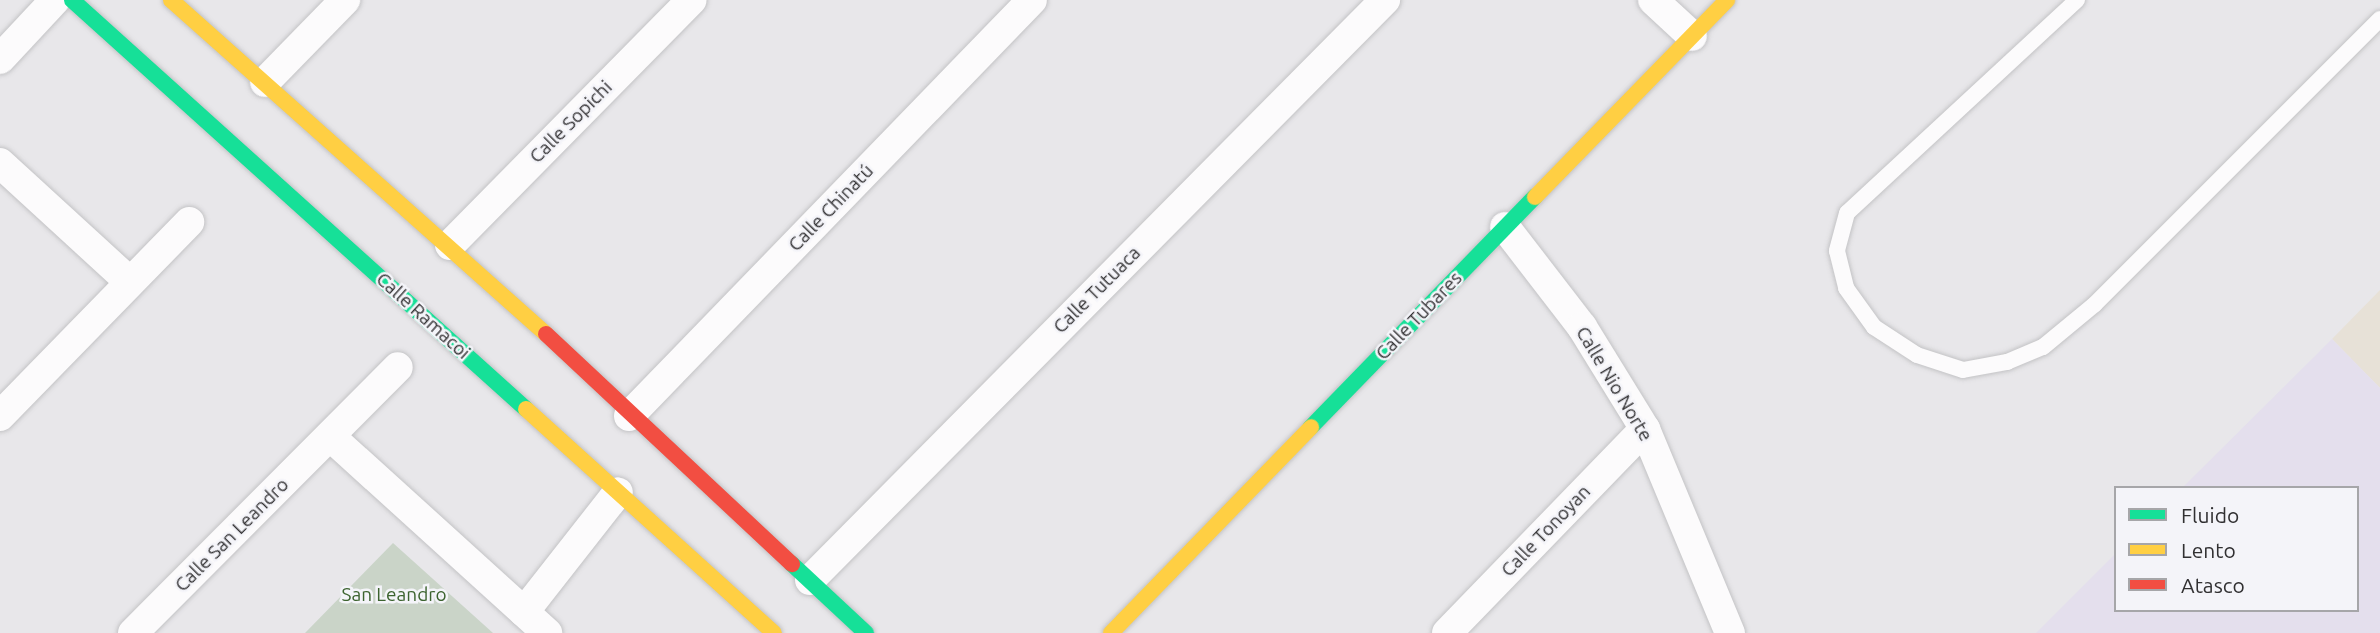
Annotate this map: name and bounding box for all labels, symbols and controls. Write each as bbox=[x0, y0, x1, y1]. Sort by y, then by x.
street label: Calle Sopichi bbox=[525, 76, 617, 168]
street label: Calle Chinatú bbox=[784, 160, 878, 256]
street label: Calle Tutuaca bbox=[1049, 242, 1145, 338]
street label: Calle Tubares bbox=[1371, 267, 1467, 365]
street label: Calle Ramacoi bbox=[371, 268, 475, 364]
street label: Calle Nio Norte bbox=[1571, 323, 1657, 445]
street label: Calle San Leandro bbox=[170, 473, 294, 597]
street label: Calle Tonoyan bbox=[1497, 480, 1595, 582]
legend bbox=[2114, 486, 2359, 612]
text: Fluido bbox=[2181, 503, 2239, 527]
text: Lento bbox=[2181, 538, 2236, 562]
text: Atasco bbox=[2181, 573, 2245, 597]
park label: San Leandro bbox=[341, 584, 447, 606]

